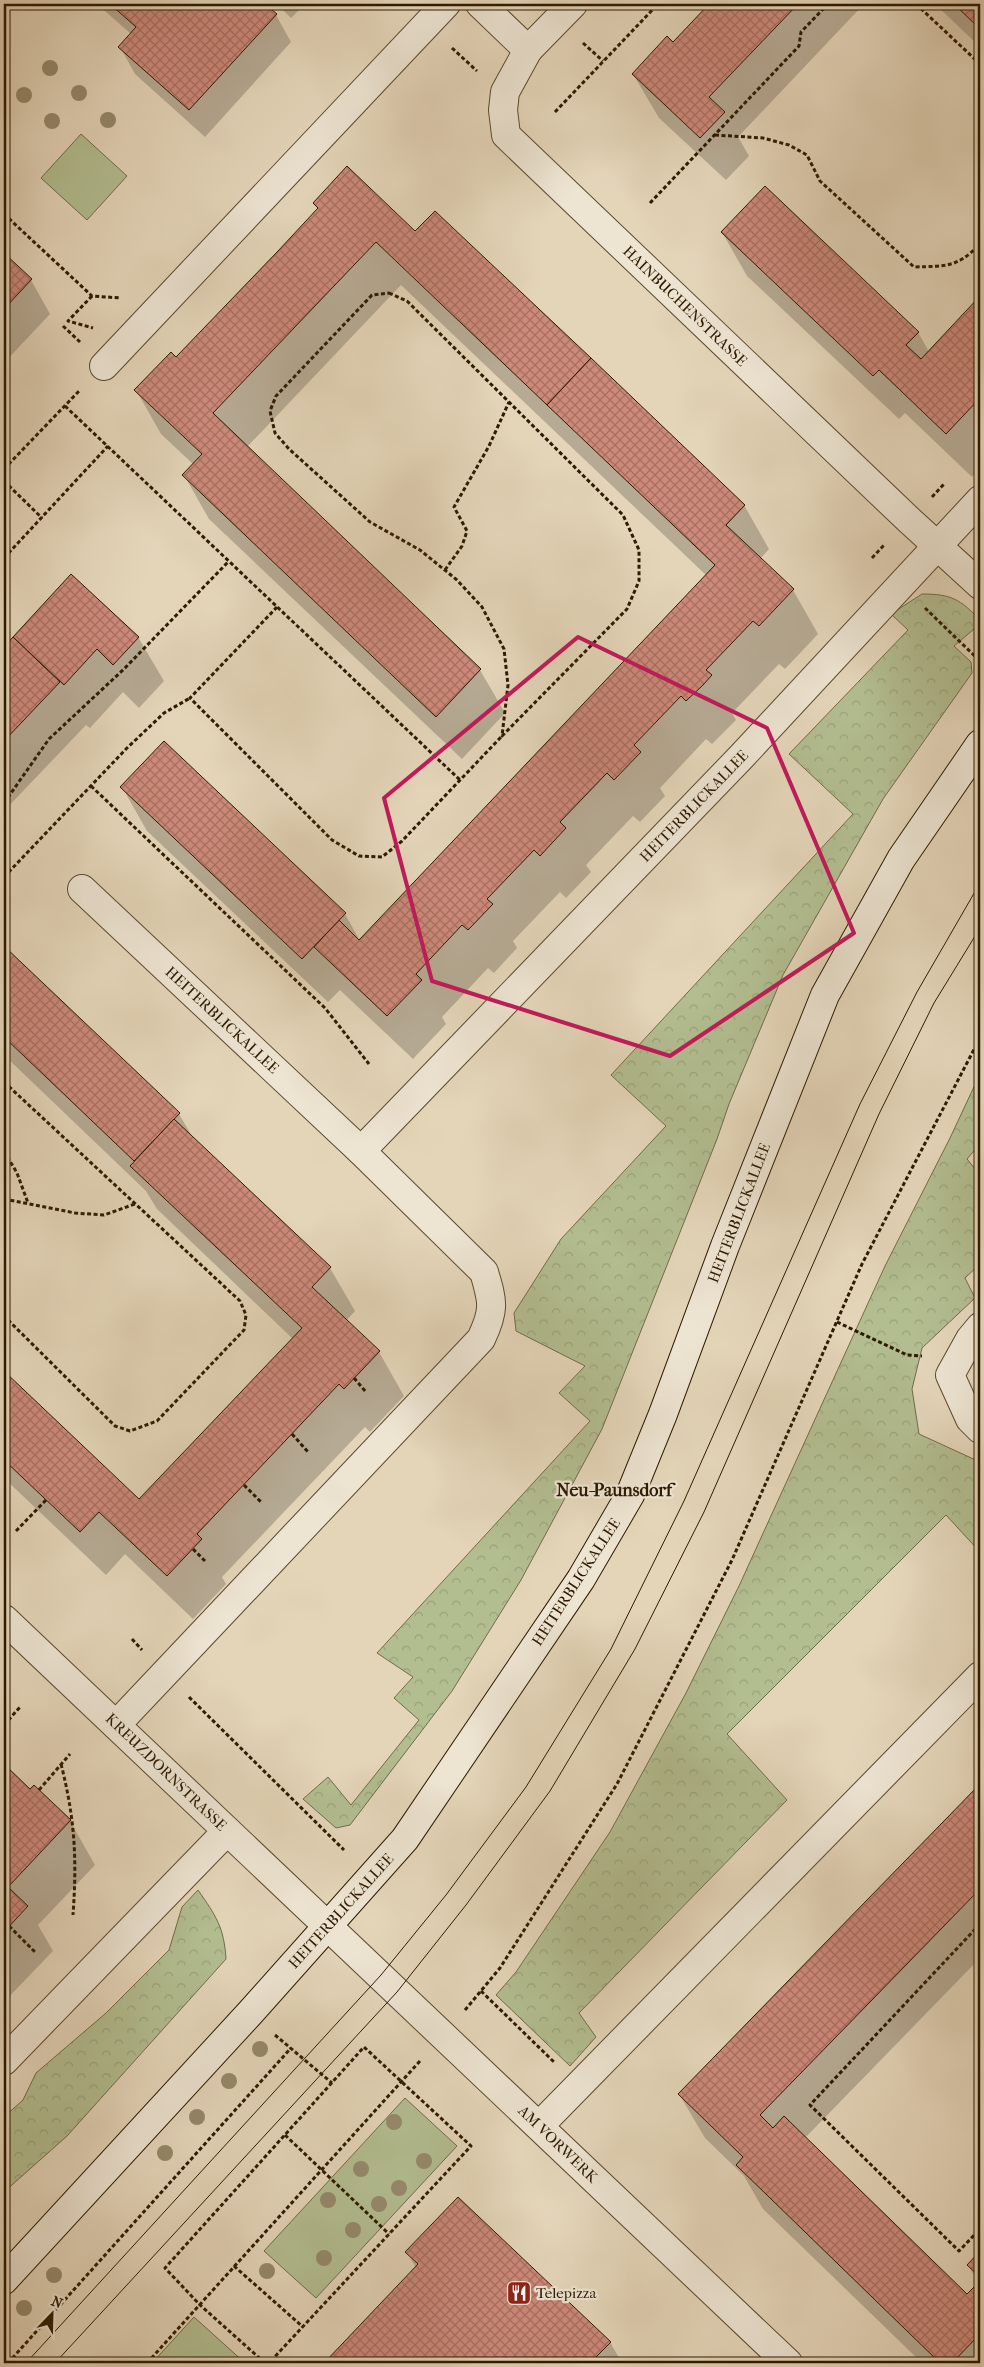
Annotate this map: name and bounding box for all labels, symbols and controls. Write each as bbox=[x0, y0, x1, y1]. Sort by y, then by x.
street label: HAINBUCHENSTRASSE bbox=[619, 242, 751, 370]
street label: HEITERBLICKALLEE bbox=[636, 746, 752, 866]
street label: HEITERBLICKALLEE bbox=[162, 963, 282, 1077]
street label: HEITERBLICKALLEE bbox=[704, 1140, 774, 1286]
district label: Neu-Paunsdorf bbox=[556, 1480, 676, 1501]
street label: HEITERBLICKALLEE bbox=[528, 1515, 624, 1649]
street label: KREUZDORNSTRASSE bbox=[102, 1710, 230, 1834]
street label: HEITERBLICKALLEE bbox=[285, 1850, 397, 1972]
street label: AM VORWERK bbox=[514, 2101, 602, 2187]
restaurant icon: Telepizza bbox=[506, 2280, 532, 2306]
place label: Telepizza bbox=[536, 2284, 597, 2302]
north arrow bbox=[28, 2290, 78, 2340]
text: N bbox=[49, 2293, 65, 2313]

